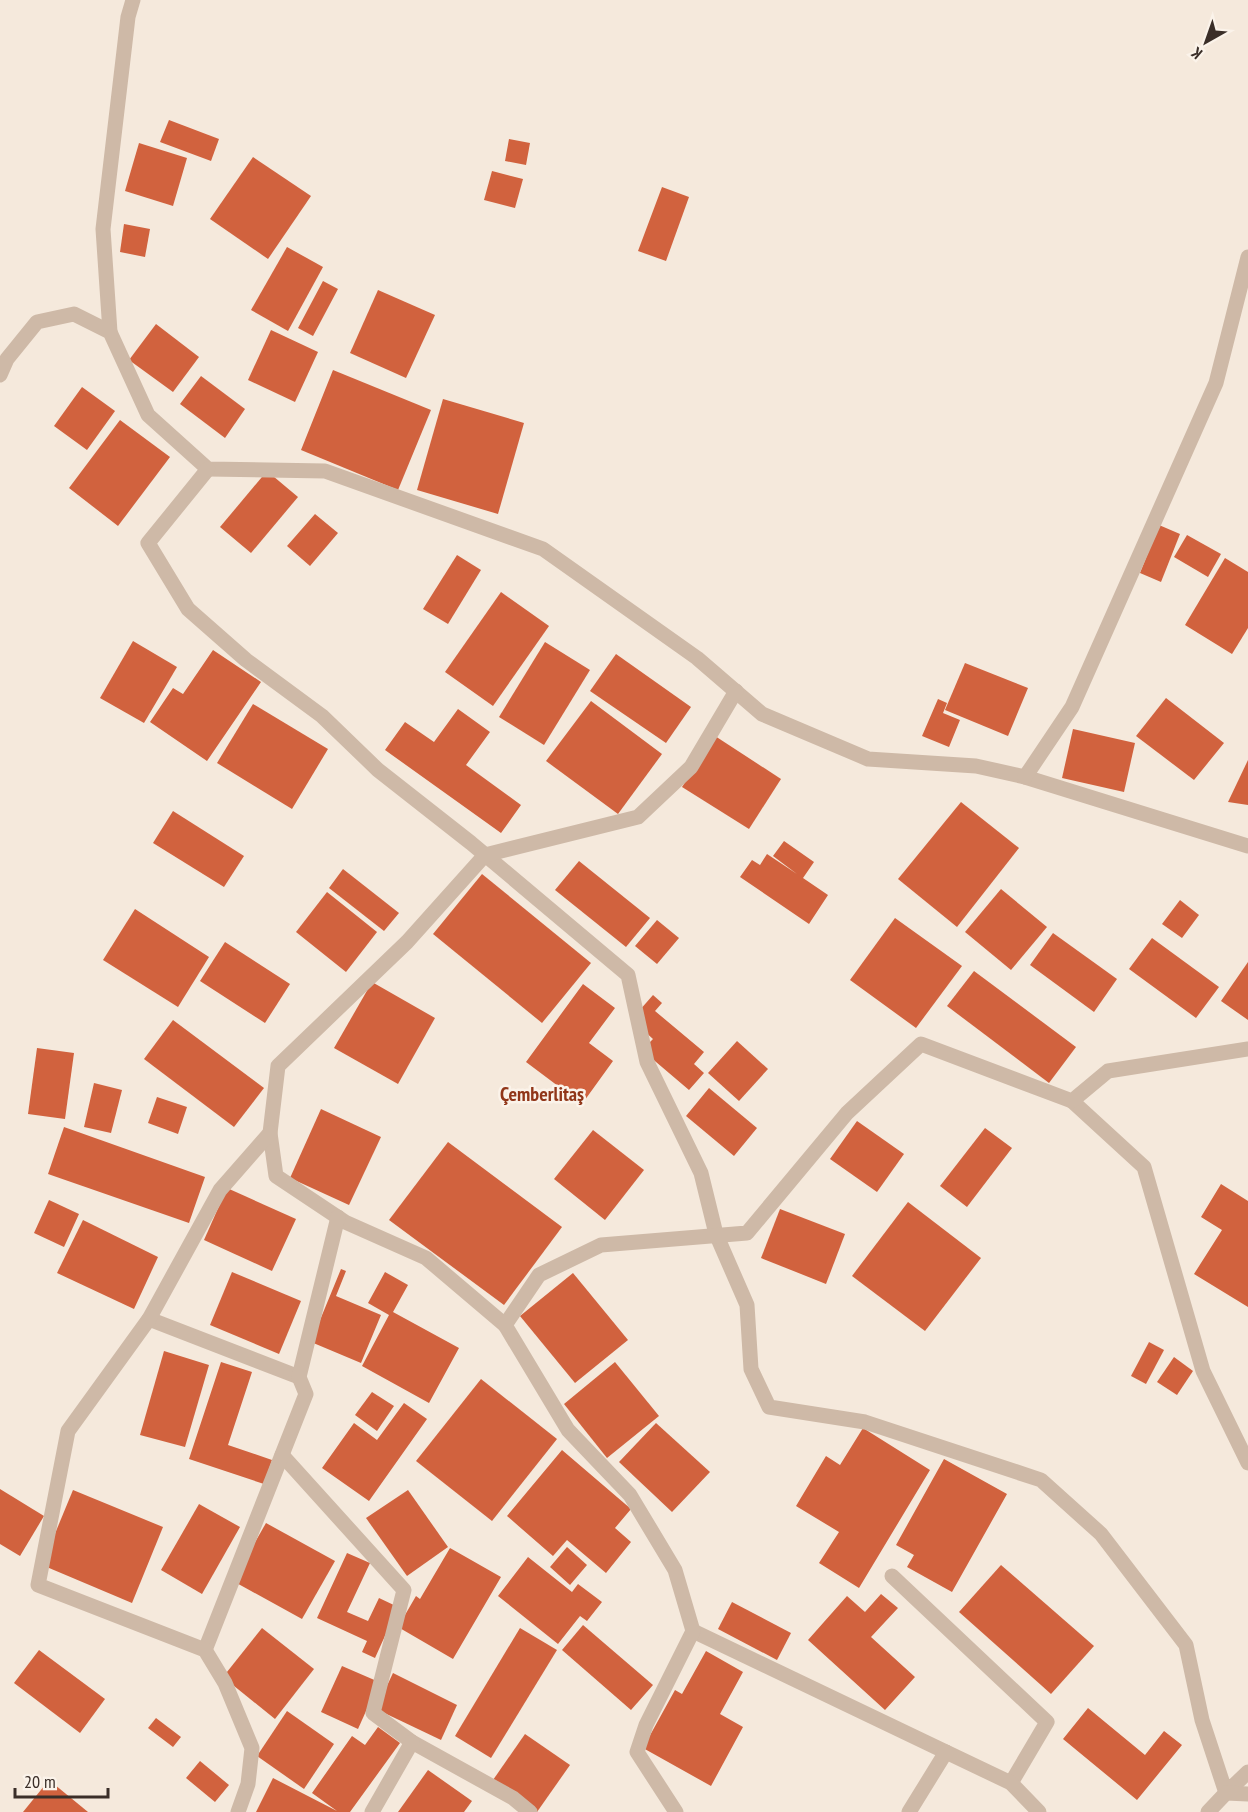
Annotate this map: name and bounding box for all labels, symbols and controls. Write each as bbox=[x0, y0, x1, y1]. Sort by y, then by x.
north arrow bbox=[1176, 12, 1236, 72]
text: K bbox=[1186, 43, 1206, 64]
district label: Çemberlitaş bbox=[500, 1081, 584, 1107]
scale bar bbox=[15, 1761, 108, 1799]
text: 20 m bbox=[24, 1770, 56, 1793]

